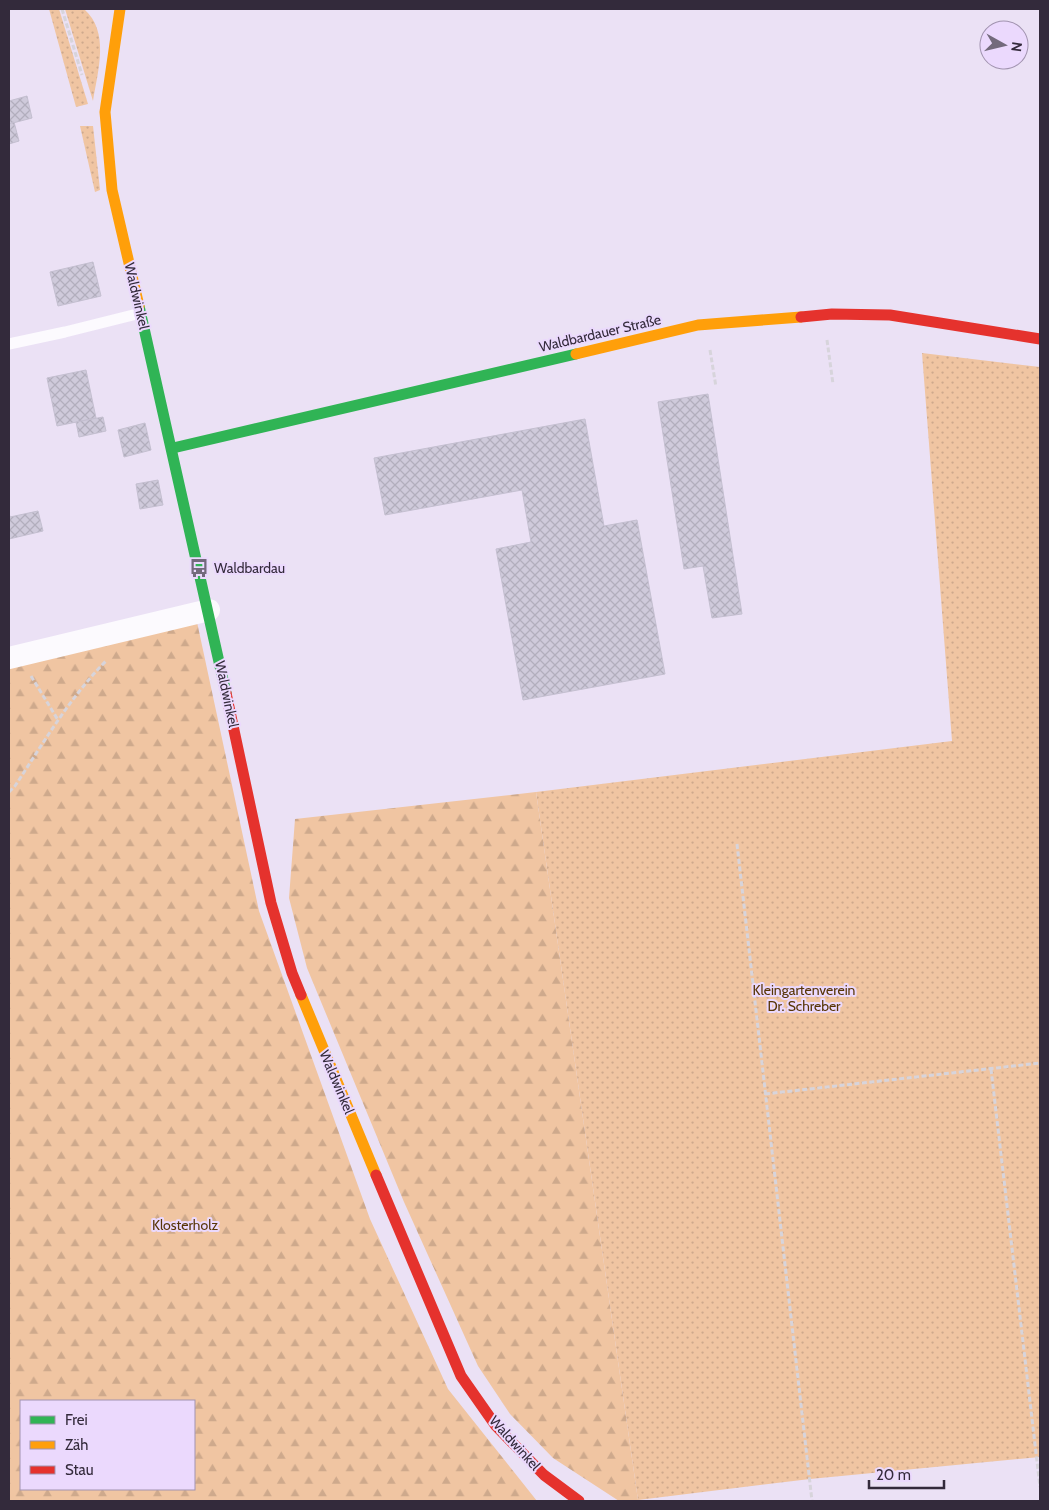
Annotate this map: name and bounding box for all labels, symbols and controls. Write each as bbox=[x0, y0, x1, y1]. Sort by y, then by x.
north arrow bbox=[979, 20, 1029, 70]
text: N bbox=[1007, 41, 1026, 53]
street label: Waldwinkel bbox=[121, 261, 154, 332]
street label: Waldbardauer Straße bbox=[537, 310, 663, 356]
bus stop icon: Waldbardau bbox=[188, 557, 210, 579]
place label: Waldbardau bbox=[214, 559, 285, 577]
street label: Waldwinkel bbox=[211, 659, 243, 730]
park label: Kleingartenverein Dr. Schreber bbox=[753, 981, 856, 1015]
street label: Waldwinkel bbox=[315, 1047, 359, 1117]
park label: Klosterholz bbox=[152, 1216, 218, 1234]
legend bbox=[20, 1400, 195, 1490]
text: Frei bbox=[65, 1411, 88, 1429]
street label: Waldwinkel bbox=[486, 1412, 545, 1475]
text: Zäh bbox=[65, 1436, 88, 1454]
scale bar bbox=[869, 1458, 944, 1490]
text: Stau bbox=[65, 1461, 94, 1479]
text: 20 m bbox=[876, 1466, 911, 1484]

